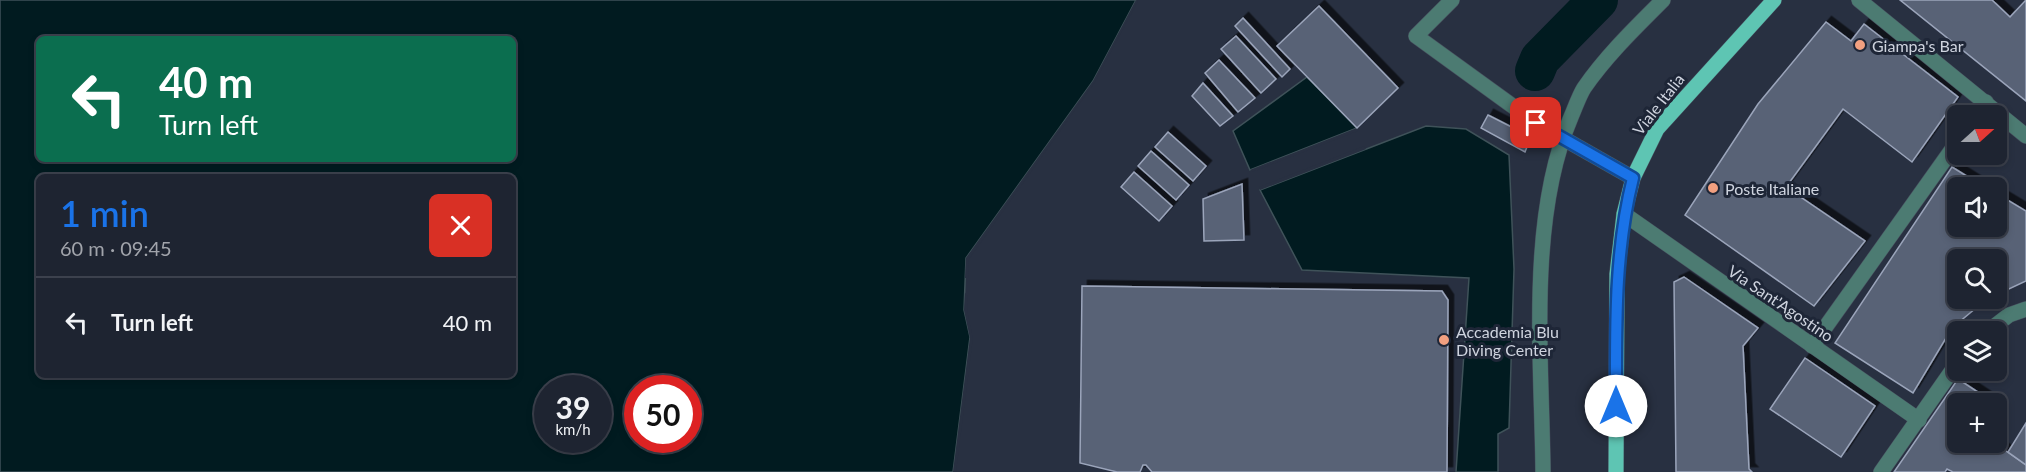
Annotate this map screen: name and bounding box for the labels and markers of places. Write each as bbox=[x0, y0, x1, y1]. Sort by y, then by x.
place label: Giampa's Bar bbox=[1872, 36, 1964, 55]
marker: Giampa's Bar bbox=[1853, 38, 1867, 52]
pin bbox=[1510, 97, 1561, 148]
place label: Poste Italiane bbox=[1725, 179, 1819, 198]
marker: Poste Italiane bbox=[1706, 181, 1720, 195]
place label: Accademia Blu Diving Center bbox=[1456, 322, 1559, 359]
marker: Accademia Blu Diving Center bbox=[1437, 333, 1451, 347]

